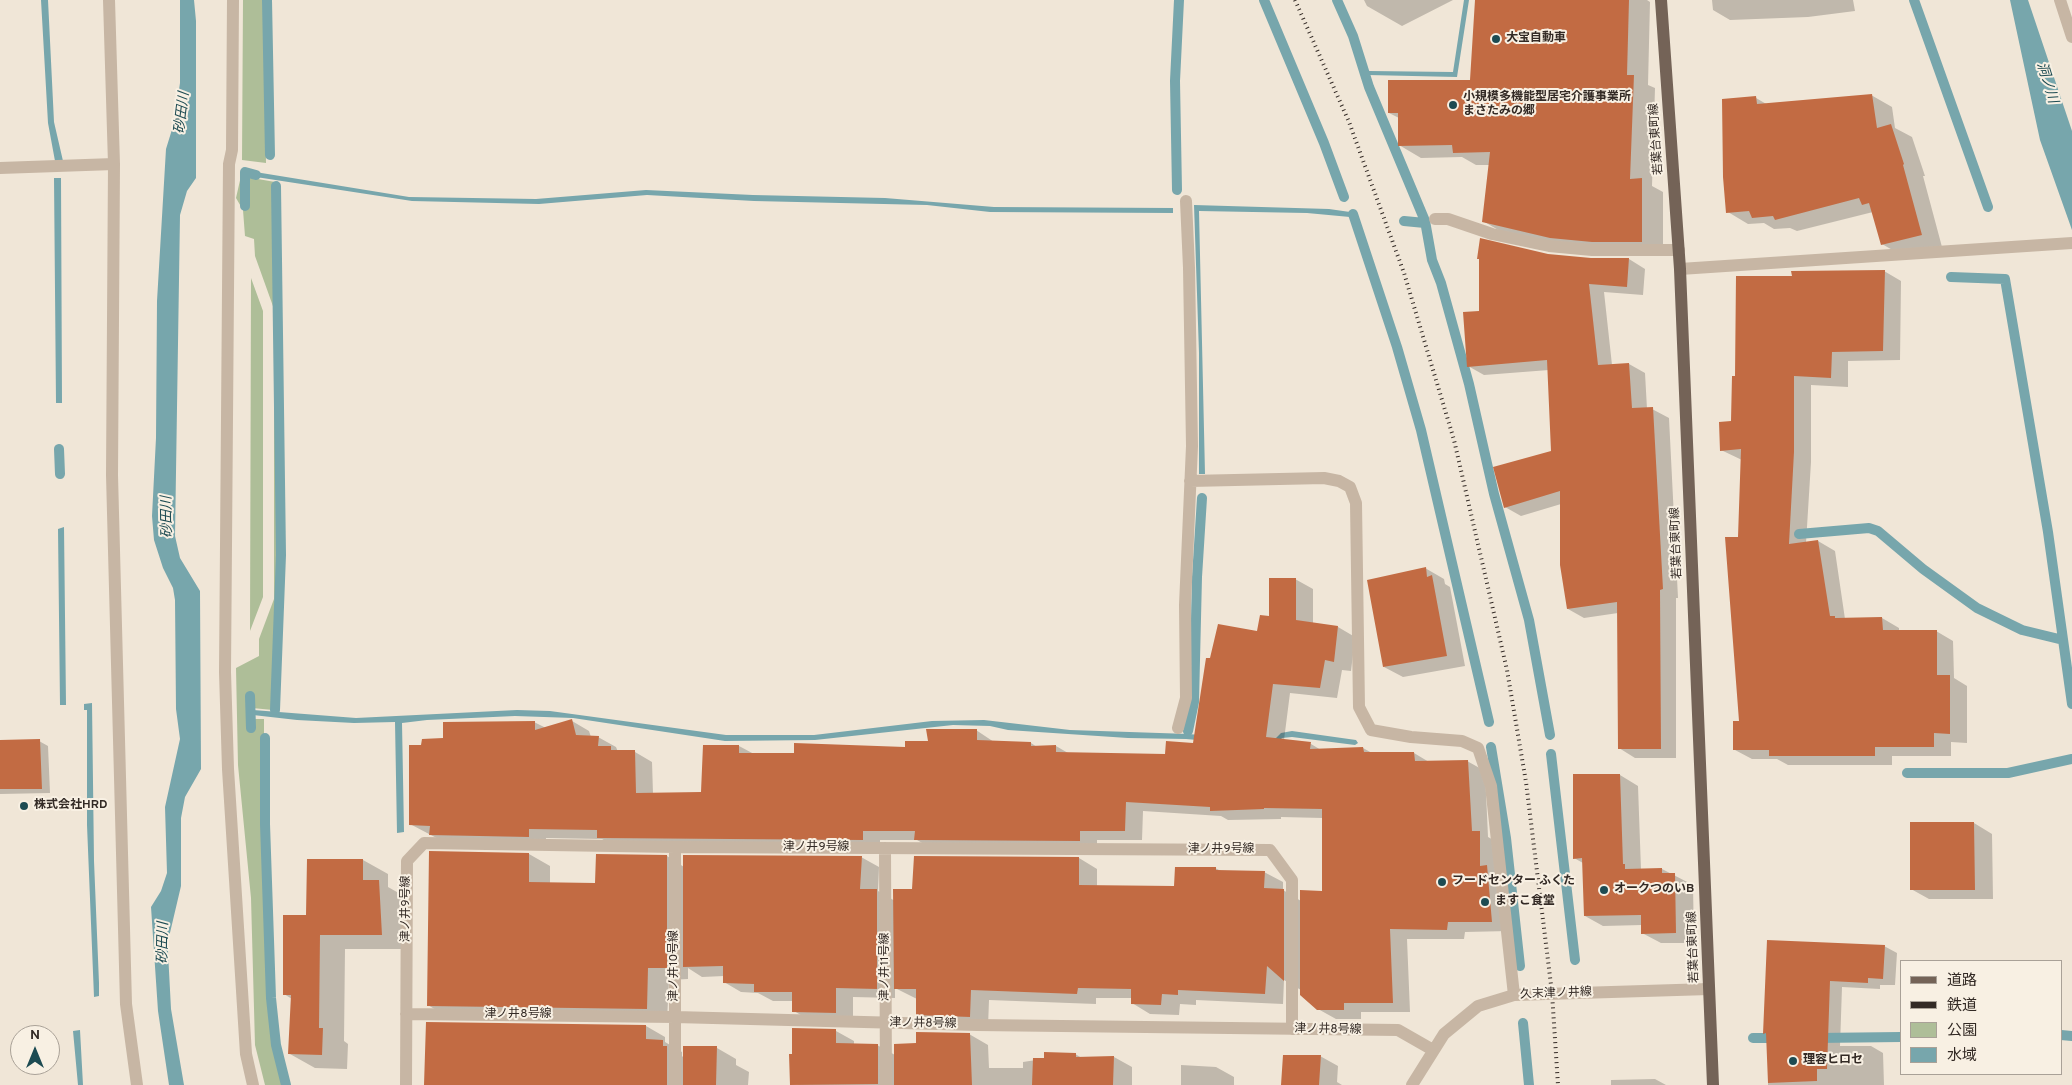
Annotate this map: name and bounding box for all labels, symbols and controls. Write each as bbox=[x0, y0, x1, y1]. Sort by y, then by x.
place label: 大宝自動車 bbox=[1506, 32, 1566, 46]
marker: 大宝自動車 bbox=[1490, 33, 1502, 45]
water label: 洞ノ川 bbox=[2032, 60, 2060, 106]
water label: 砂田川 bbox=[172, 91, 194, 135]
place label: 小規模多機能型居宅介護事業所 まさたみの郷 bbox=[1463, 91, 1631, 119]
marker: 小規模多機能型居宅介護事業所 まさたみの郷 bbox=[1447, 99, 1459, 111]
street label: 若葉台東町線 bbox=[1647, 103, 1667, 175]
water label: 砂田川 bbox=[159, 496, 177, 538]
street label: 若葉台東町線 bbox=[1669, 507, 1685, 579]
place label: 株式会社HRD bbox=[34, 799, 107, 813]
marker: 株式会社HRD bbox=[18, 800, 30, 812]
street label: 津ノ井9号線 bbox=[782, 841, 850, 855]
street label: 津ノ井9号線 bbox=[1187, 843, 1255, 857]
street label: 津ノ井9号線 bbox=[400, 875, 414, 943]
place label: フードセンター ふくた bbox=[1452, 875, 1575, 889]
marker: フードセンター ふくた bbox=[1436, 876, 1448, 888]
place label: オークつのいB bbox=[1614, 883, 1694, 897]
marker: オークつのいB bbox=[1598, 884, 1610, 896]
place label: ますこ食堂 bbox=[1495, 895, 1555, 909]
marker: ますこ食堂 bbox=[1479, 896, 1491, 908]
street label: 若葉台東町線 bbox=[1686, 911, 1702, 983]
water label: 砂田川 bbox=[155, 922, 173, 964]
street label: 津ノ井10号線 bbox=[668, 930, 682, 1002]
street label: 津ノ井11号線 bbox=[879, 933, 893, 1001]
legend bbox=[1900, 960, 2062, 1075]
text: 道路 bbox=[1947, 972, 1977, 991]
street label: 久末津ノ井線 bbox=[1520, 986, 1592, 1002]
text: 鉄道 bbox=[1947, 997, 1977, 1016]
street label: 津ノ井8号線 bbox=[484, 1008, 552, 1022]
street label: 津ノ井8号線 bbox=[889, 1016, 957, 1032]
street label: 津ノ井8号線 bbox=[1294, 1022, 1362, 1038]
text: 公園 bbox=[1947, 1022, 1977, 1041]
north arrow bbox=[10, 1025, 60, 1075]
text: N bbox=[30, 1027, 40, 1044]
text: 水域 bbox=[1947, 1047, 1977, 1066]
place label: 理容ヒロセ bbox=[1803, 1054, 1863, 1068]
marker: 理容ヒロセ bbox=[1787, 1055, 1799, 1067]

